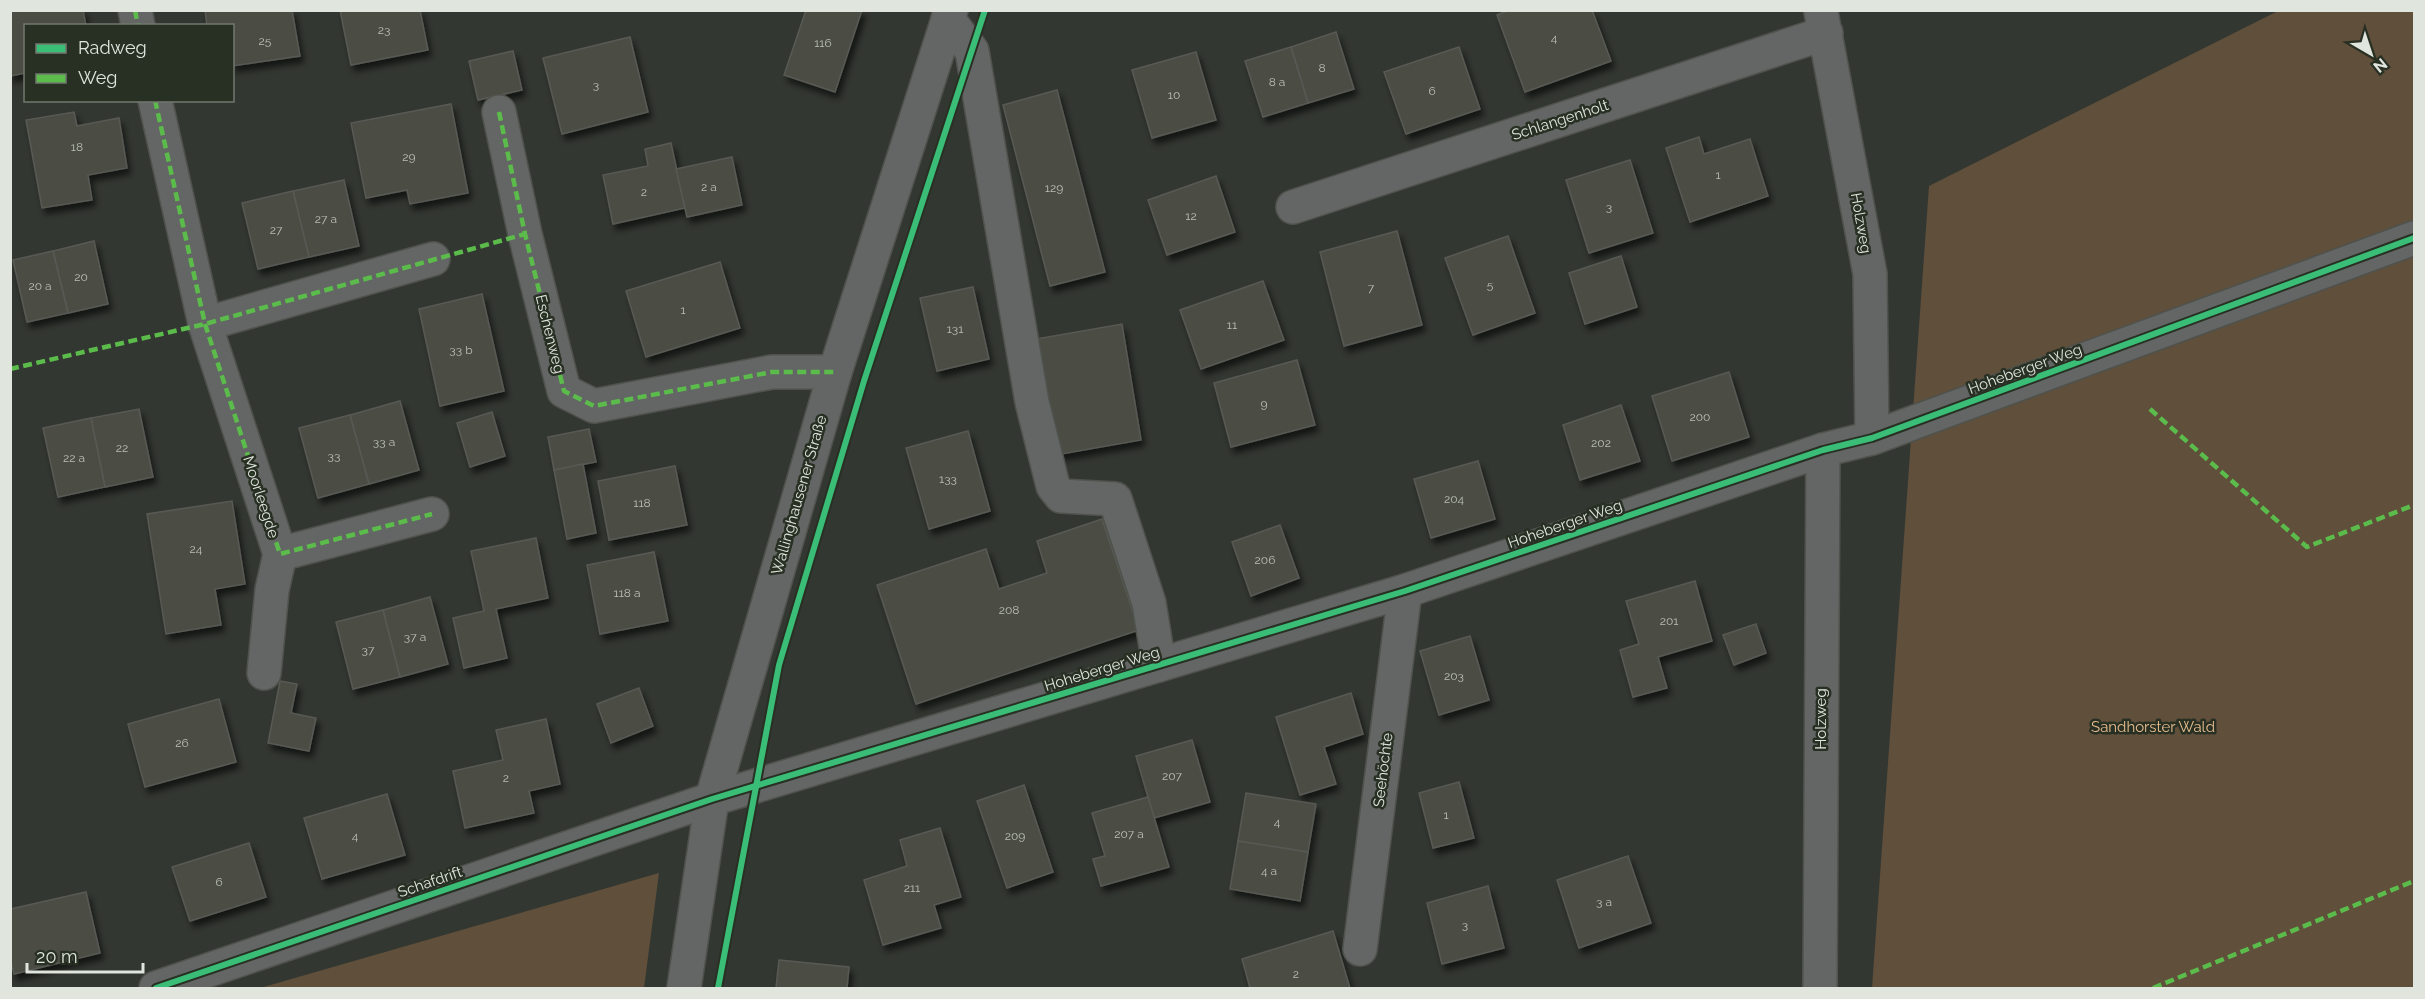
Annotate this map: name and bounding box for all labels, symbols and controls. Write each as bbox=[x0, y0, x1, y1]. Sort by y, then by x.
house number: 23 bbox=[378, 23, 390, 37]
legend bbox=[24, 24, 234, 102]
north arrow bbox=[2341, 24, 2401, 84]
house number: 4 bbox=[1551, 31, 1558, 45]
house number: 25 bbox=[259, 34, 272, 48]
house number: 116 bbox=[814, 36, 832, 50]
text: Radweg bbox=[78, 37, 147, 58]
text: N bbox=[2369, 54, 2391, 76]
house number: 8 bbox=[1318, 61, 1326, 75]
text: Weg bbox=[78, 67, 117, 88]
house number: 8 a bbox=[1269, 75, 1285, 89]
house number: 3 bbox=[593, 78, 599, 92]
house number: 6 bbox=[1428, 84, 1436, 98]
house number: 10 bbox=[1168, 88, 1180, 102]
street label: Schlangenholt bbox=[1509, 96, 1611, 144]
house number: 18 bbox=[71, 140, 83, 154]
house number: 29 bbox=[402, 150, 416, 164]
house number: 1 bbox=[1715, 168, 1721, 182]
house number: 2 a bbox=[701, 180, 717, 194]
house number: 129 bbox=[1045, 181, 1063, 195]
house number: 2 bbox=[641, 185, 647, 199]
street label: Holzweg bbox=[1847, 191, 1875, 255]
house number: 3 bbox=[1606, 200, 1612, 214]
house number: 12 bbox=[1185, 209, 1197, 223]
house number: 27 a bbox=[315, 212, 337, 226]
house number: 27 bbox=[270, 223, 283, 237]
house number: 20 bbox=[74, 270, 88, 284]
house number: 5 bbox=[1487, 278, 1494, 292]
house number: 20 a bbox=[28, 279, 52, 293]
house number: 7 bbox=[1368, 281, 1375, 295]
street label: Eschenweg bbox=[532, 293, 568, 375]
house number: 1 bbox=[680, 303, 686, 317]
house number: 11 bbox=[1227, 318, 1237, 332]
house number: 131 bbox=[947, 322, 963, 336]
street label: Hoheberger Weg bbox=[1966, 340, 2084, 398]
house number: 33 b bbox=[449, 343, 473, 357]
house number: 9 bbox=[1260, 397, 1268, 411]
house number: 200 bbox=[1690, 410, 1710, 424]
street label: Wallinghausener Straße bbox=[768, 413, 830, 577]
house number: 33 a bbox=[373, 435, 395, 449]
house number: 202 bbox=[1591, 436, 1611, 450]
house number: 22 bbox=[116, 441, 128, 455]
house number: 33 bbox=[328, 449, 340, 463]
house number: 22 a bbox=[63, 451, 85, 465]
street label: Moorleegde bbox=[239, 454, 283, 540]
house number: 133 bbox=[939, 472, 957, 486]
house number: 204 bbox=[1444, 492, 1465, 506]
house number: 118 bbox=[633, 496, 651, 510]
street label: Hoheberger Weg bbox=[1506, 496, 1624, 552]
house number: 24 bbox=[190, 542, 203, 556]
house number: 206 bbox=[1255, 553, 1275, 567]
house number: 118 a bbox=[614, 586, 641, 600]
house number: 208 bbox=[999, 603, 1019, 617]
house number: 201 bbox=[1660, 614, 1678, 628]
house number: 37 a bbox=[404, 630, 426, 644]
house number: 37 bbox=[362, 643, 375, 657]
street label: Hoheberger Weg bbox=[1042, 643, 1162, 695]
house number: 203 bbox=[1444, 669, 1464, 683]
street label: Holzweg bbox=[1812, 688, 1830, 750]
park label: Sandhorster Wald bbox=[2091, 718, 2215, 736]
street label: Seehöchte bbox=[1369, 732, 1397, 808]
house number: 26 bbox=[175, 736, 189, 750]
house number: 207 bbox=[1162, 769, 1183, 783]
house number: 2 bbox=[503, 771, 509, 785]
house number: 1 bbox=[1443, 808, 1449, 822]
house number: 4 bbox=[1274, 815, 1281, 829]
house number: 207 a bbox=[1114, 827, 1144, 841]
house number: 4 bbox=[352, 829, 359, 843]
house number: 209 bbox=[1005, 829, 1025, 843]
street label: Schafdrift bbox=[395, 863, 465, 901]
house number: 4 a bbox=[1261, 864, 1277, 878]
house number: 6 bbox=[215, 875, 223, 889]
house number: 211 bbox=[904, 881, 920, 895]
house number: 3 a bbox=[1596, 895, 1612, 909]
house number: 3 bbox=[1462, 918, 1468, 932]
scale bar bbox=[27, 936, 142, 974]
text: 20 m bbox=[36, 946, 78, 967]
house number: 2 bbox=[1293, 967, 1299, 981]

